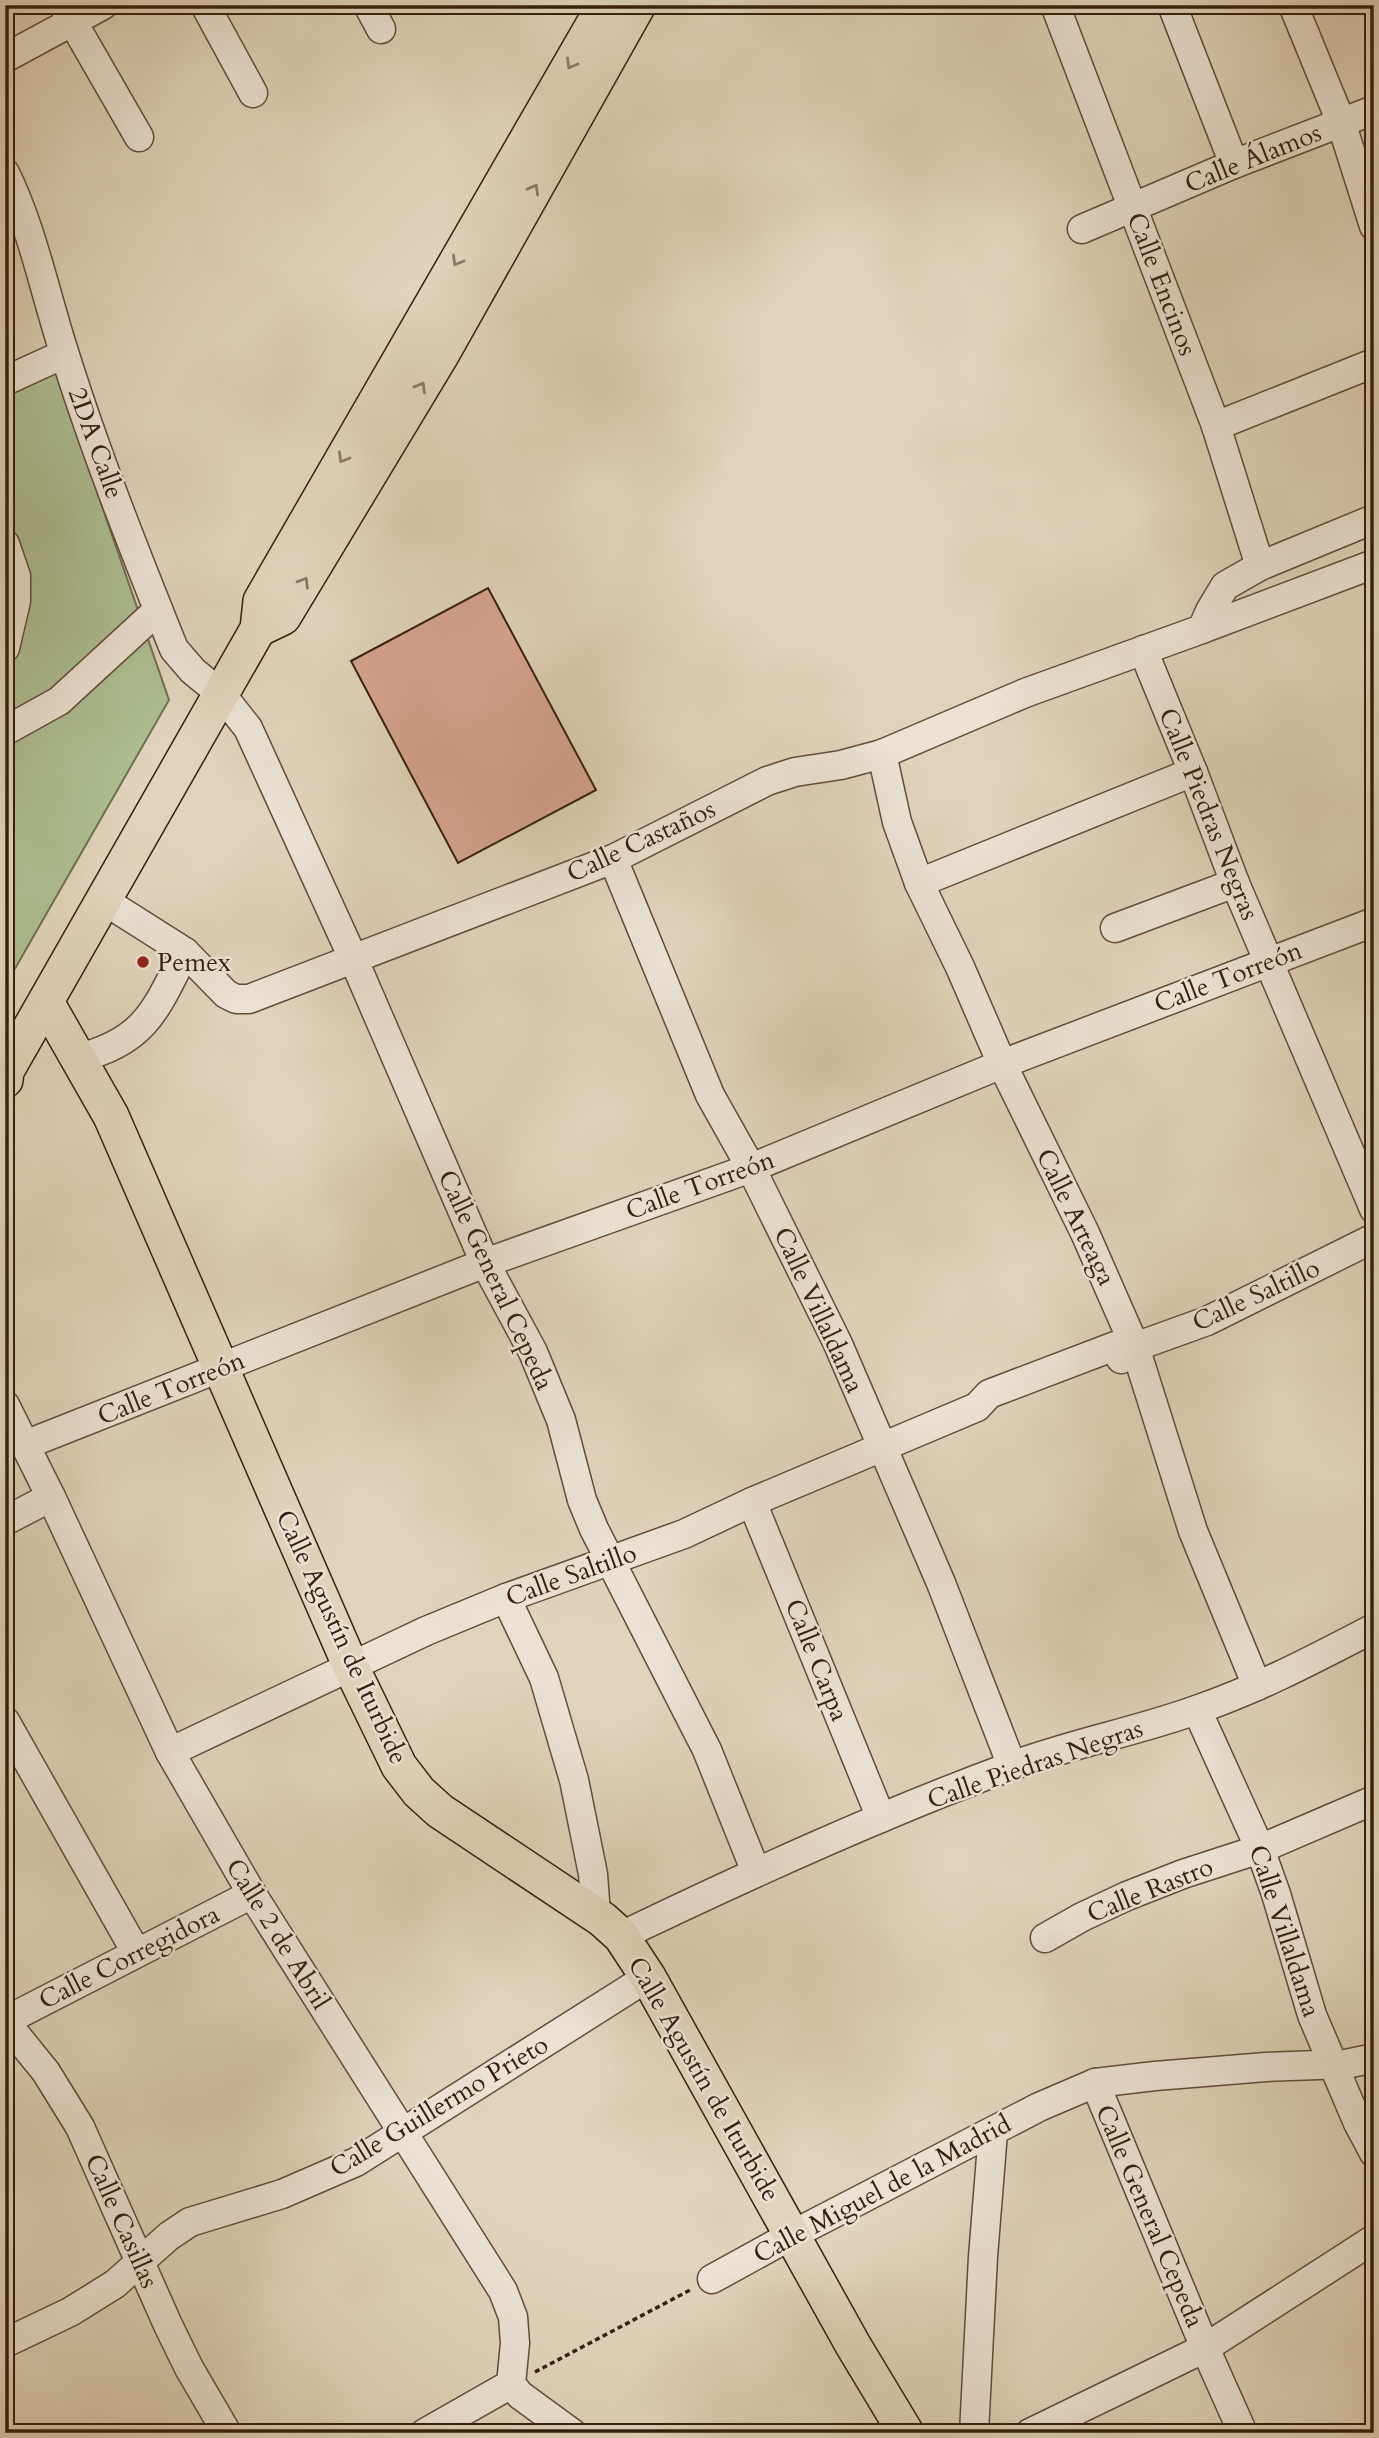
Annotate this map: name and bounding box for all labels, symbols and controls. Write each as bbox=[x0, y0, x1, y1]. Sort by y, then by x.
one-way arrow bbox=[566, 57, 579, 70]
street label: Calle Álamos bbox=[1180, 115, 1326, 201]
one-way arrow bbox=[526, 184, 539, 197]
street label: Calle Encinos bbox=[1119, 207, 1205, 361]
one-way arrow bbox=[452, 254, 465, 267]
street label: 2DA Calle bbox=[60, 382, 132, 504]
one-way arrow bbox=[413, 382, 426, 395]
one-way arrow bbox=[338, 451, 351, 464]
one-way arrow bbox=[296, 577, 309, 590]
street label: Calle Piedras Negras bbox=[1150, 703, 1268, 925]
street label: Calle Castaños bbox=[561, 791, 721, 891]
street label: Calle Torreón bbox=[1149, 933, 1307, 1021]
place label: Pemex bbox=[157, 945, 231, 980]
marker: Pemex bbox=[135, 954, 151, 970]
street label: Calle Torreón bbox=[621, 1142, 779, 1228]
street label: Calle Arteaga bbox=[1028, 1143, 1124, 1291]
street label: Calle General Cepeda bbox=[430, 1164, 562, 1396]
street label: Calle Villaldama bbox=[765, 1222, 873, 1398]
street label: Calle Saltillo bbox=[1187, 1250, 1325, 1340]
street label: Calle Torreón bbox=[92, 1343, 250, 1433]
street label: Calle Agustín de Iturbide bbox=[268, 1504, 416, 1770]
street label: Calle Saltillo bbox=[501, 1535, 641, 1615]
street label: Calle Carpa bbox=[777, 1594, 857, 1726]
street label: Calle Piedras Negras bbox=[923, 1711, 1147, 1817]
street label: Calle Villaldama bbox=[1241, 1841, 1329, 2021]
street label: Calle Rastro bbox=[1082, 1849, 1218, 1931]
street label: Calle 2 de Abril bbox=[218, 1852, 339, 2016]
street label: Calle Corregidora bbox=[33, 1896, 225, 2018]
street label: Calle Agustín de Iturbide bbox=[620, 1950, 788, 2208]
street label: Calle Guillermo Prieto bbox=[323, 2027, 555, 2185]
street label: Calle General Cepeda bbox=[1087, 2099, 1213, 2333]
street label: Calle Miguel de la Madrid bbox=[747, 2106, 1017, 2272]
street label: Calle Casillas bbox=[77, 2148, 167, 2294]

